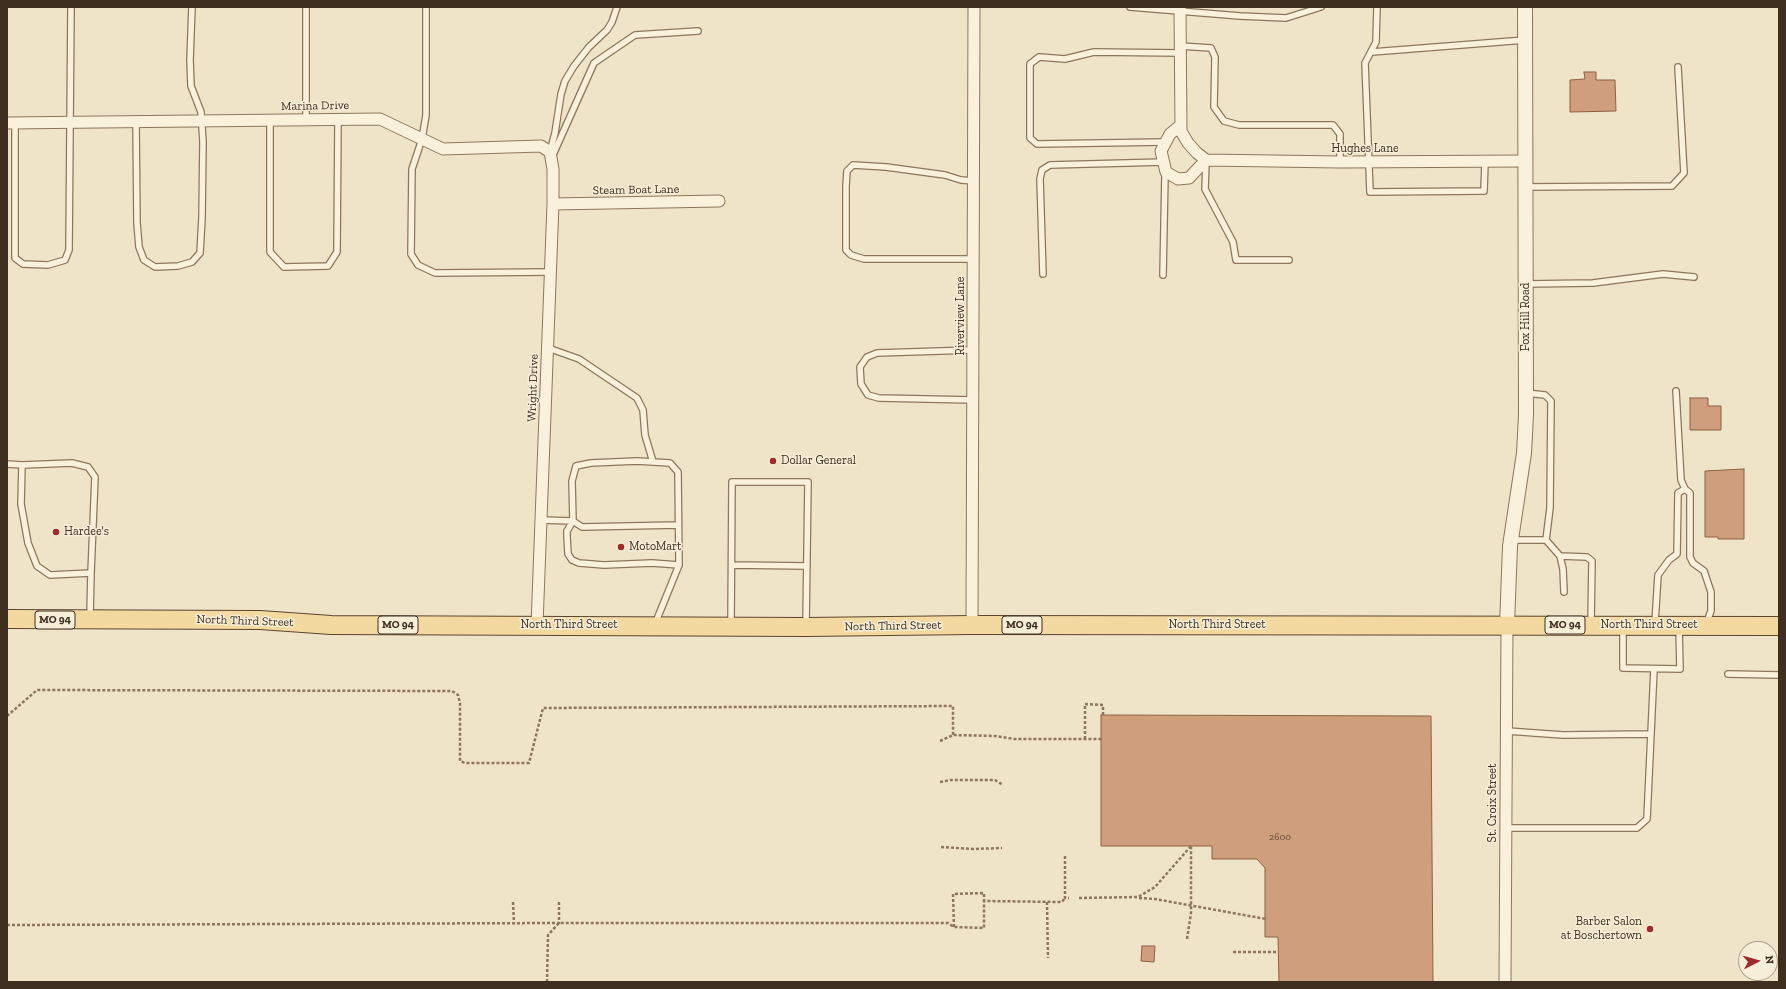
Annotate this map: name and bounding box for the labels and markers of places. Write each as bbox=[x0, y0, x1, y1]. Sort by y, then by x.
place label: Dollar General bbox=[781, 454, 856, 468]
marker: Dollar General bbox=[768, 456, 778, 466]
place label: Hardee's bbox=[64, 525, 109, 539]
marker: Hardee's bbox=[51, 527, 61, 537]
place label: MotoMart bbox=[629, 540, 682, 554]
marker: MotoMart bbox=[616, 542, 626, 552]
place label: Barber Salon at Boschertown bbox=[1561, 915, 1642, 943]
marker: Barber Salon at Boschertown bbox=[1645, 924, 1655, 934]

